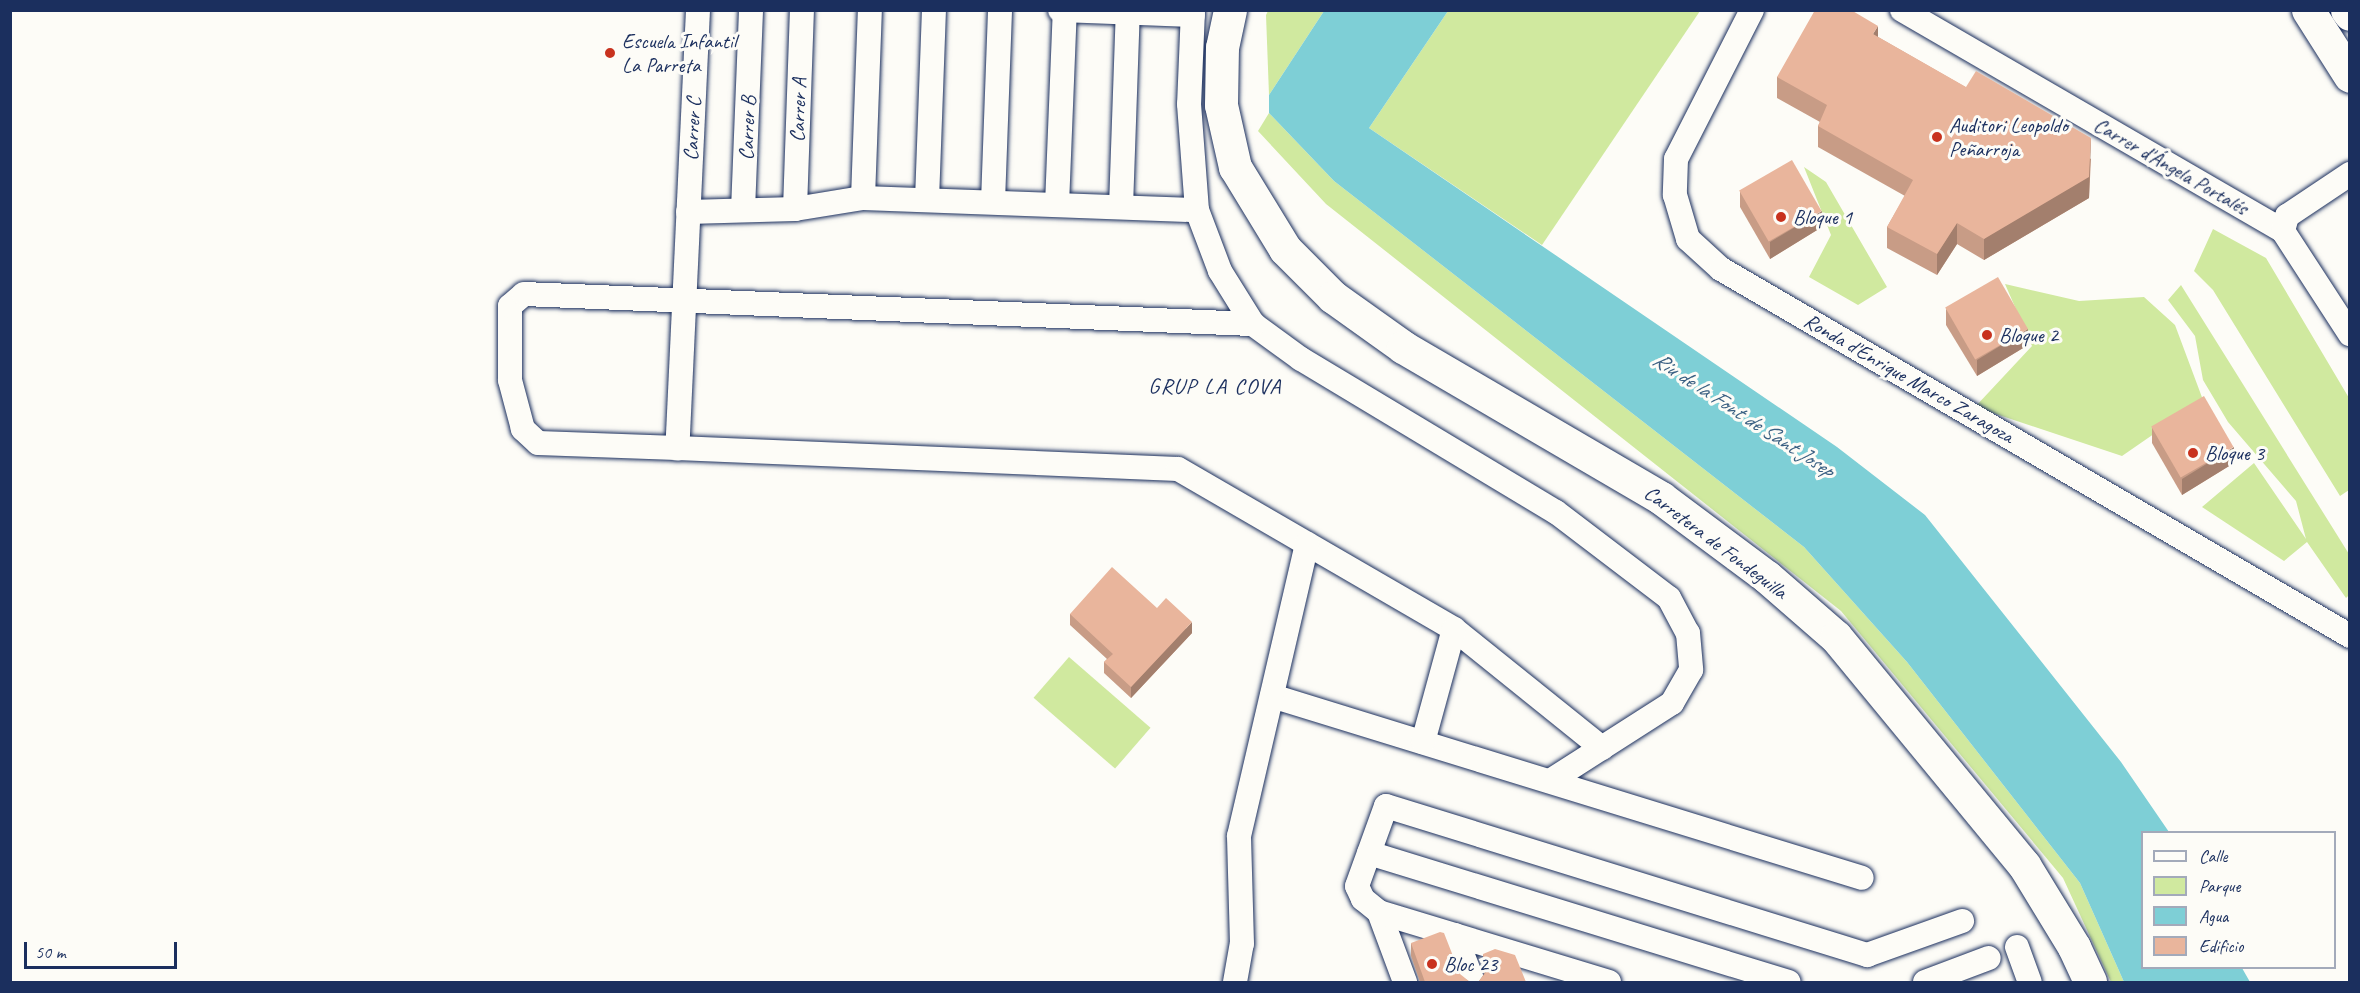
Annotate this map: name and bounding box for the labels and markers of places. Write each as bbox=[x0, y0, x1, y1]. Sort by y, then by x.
place label: Escuela Infantil La Parreta bbox=[622, 28, 736, 78]
marker: Escuela Infantil La Parreta bbox=[603, 46, 617, 60]
place label: Auditori Leopoldo Peñarroja bbox=[1949, 112, 2068, 162]
marker: Auditori Leopoldo Peñarroja bbox=[1930, 130, 1944, 144]
place label: Bloque 1 bbox=[1793, 204, 1852, 230]
marker: Bloque 1 bbox=[1774, 210, 1788, 224]
place label: Bloque 2 bbox=[1999, 322, 2058, 348]
marker: Bloque 2 bbox=[1980, 328, 1994, 342]
place label: Bloque 3 bbox=[2205, 440, 2264, 466]
marker: Bloque 3 bbox=[2186, 446, 2200, 460]
place label: Bloc 23 bbox=[1444, 951, 1497, 977]
marker: Bloc 23 bbox=[1425, 957, 1439, 971]

